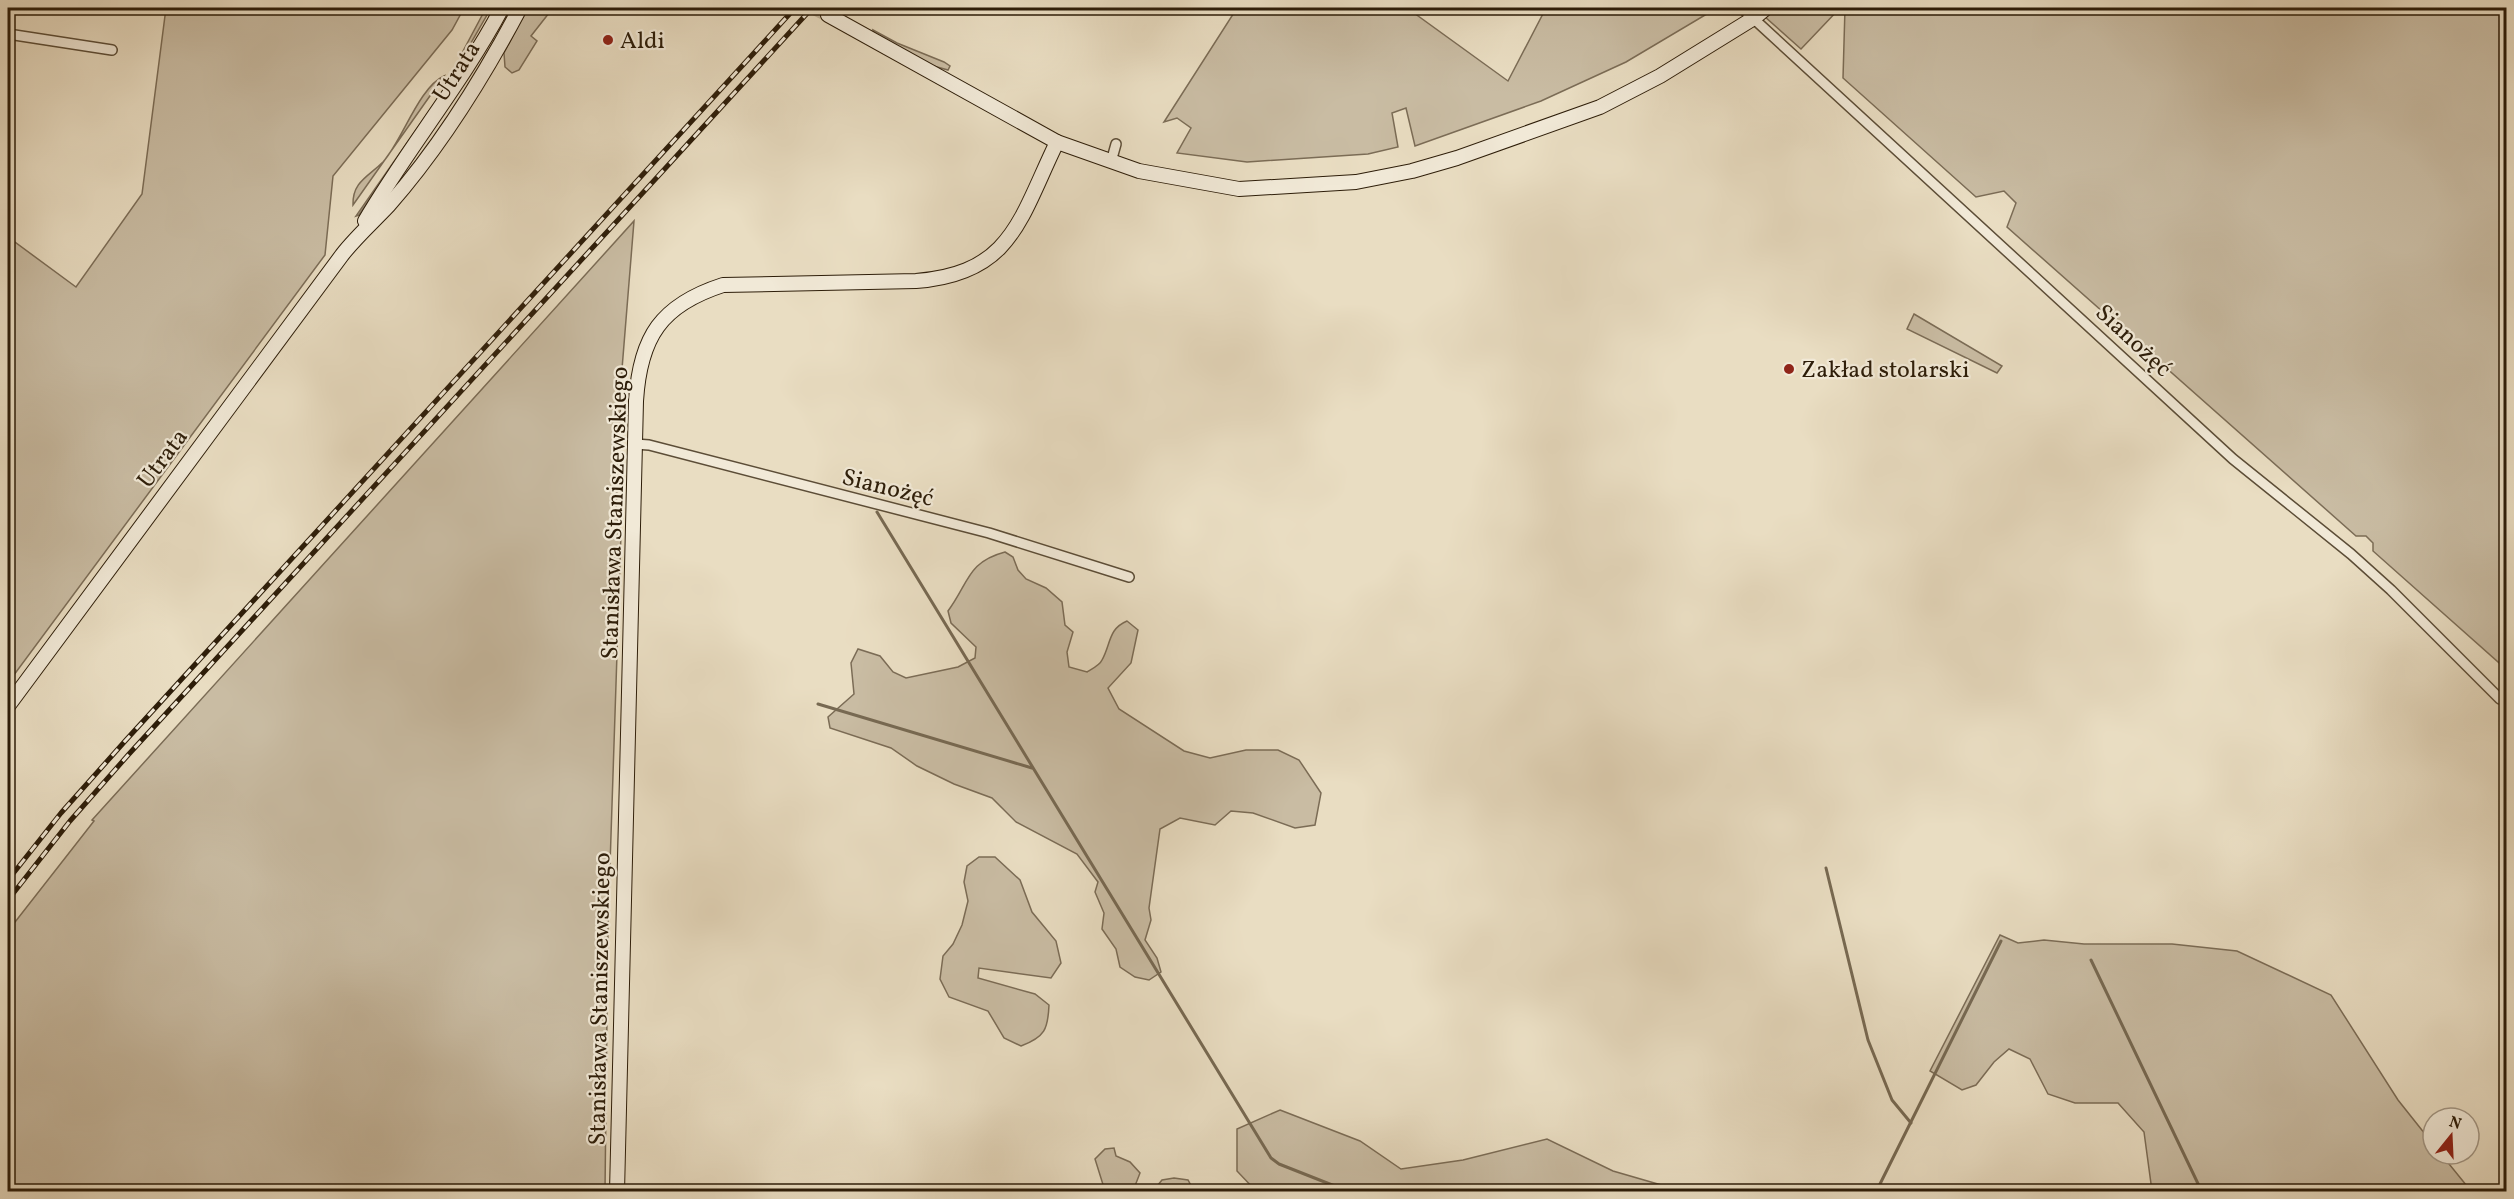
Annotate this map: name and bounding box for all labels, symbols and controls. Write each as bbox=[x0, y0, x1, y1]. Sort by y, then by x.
place label: Aldi bbox=[620, 25, 665, 59]
marker: Aldi bbox=[601, 33, 615, 47]
street label: Utrata bbox=[425, 35, 490, 109]
street label: Sianożęć bbox=[2087, 297, 2178, 386]
place label: Zakład stolarski bbox=[1801, 354, 1969, 388]
marker: Zakład stolarski bbox=[1782, 362, 1796, 376]
street label: Stanisława Staniszewskiego bbox=[594, 366, 638, 660]
street label: Utrata bbox=[130, 422, 197, 496]
street label: Sianożęć bbox=[838, 461, 937, 517]
street label: Stanisława Staniszewskiego bbox=[581, 852, 621, 1146]
north arrow bbox=[2421, 1106, 2481, 1166]
text: N bbox=[2446, 1111, 2464, 1136]

